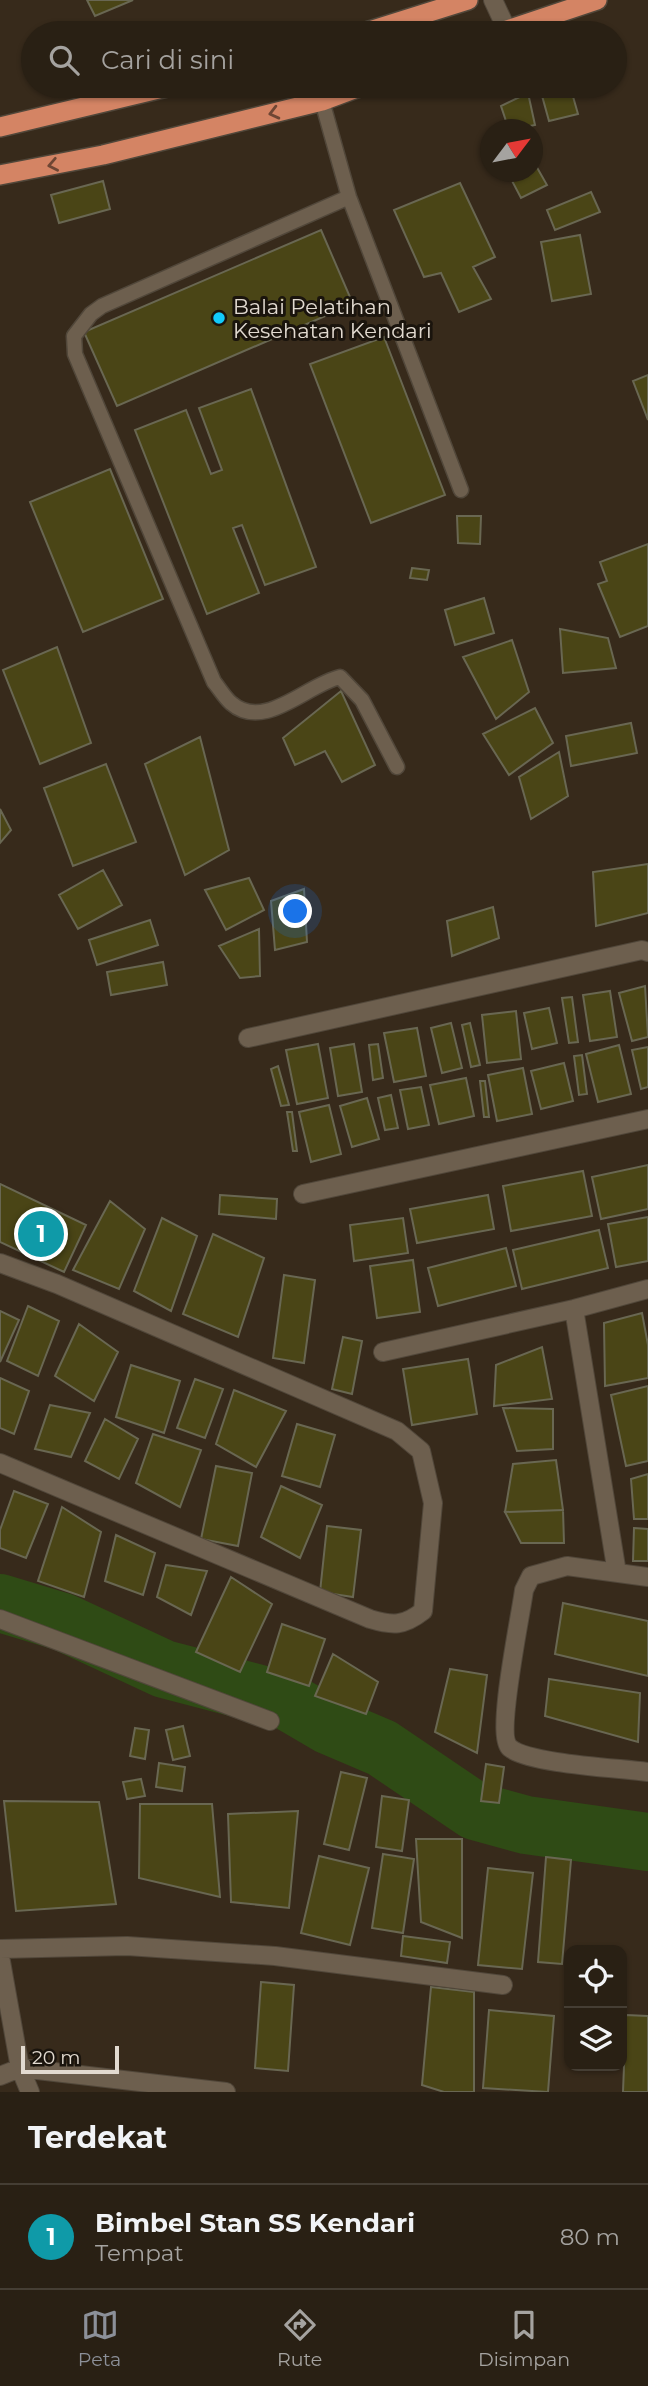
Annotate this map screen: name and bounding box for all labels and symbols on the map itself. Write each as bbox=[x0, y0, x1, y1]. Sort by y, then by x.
one-way arrow bbox=[268, 105, 280, 119]
north arrow bbox=[480, 119, 543, 182]
one-way arrow bbox=[47, 157, 58, 172]
place label: Balai Pelatihan Kesehatan Kendari bbox=[233, 294, 432, 343]
marker: Balai Pelatihan Kesehatan Kendari bbox=[211, 310, 227, 326]
your location bbox=[278, 894, 312, 928]
pin: 1 bbox=[18, 1208, 64, 1260]
scale bar bbox=[21, 2043, 119, 2075]

